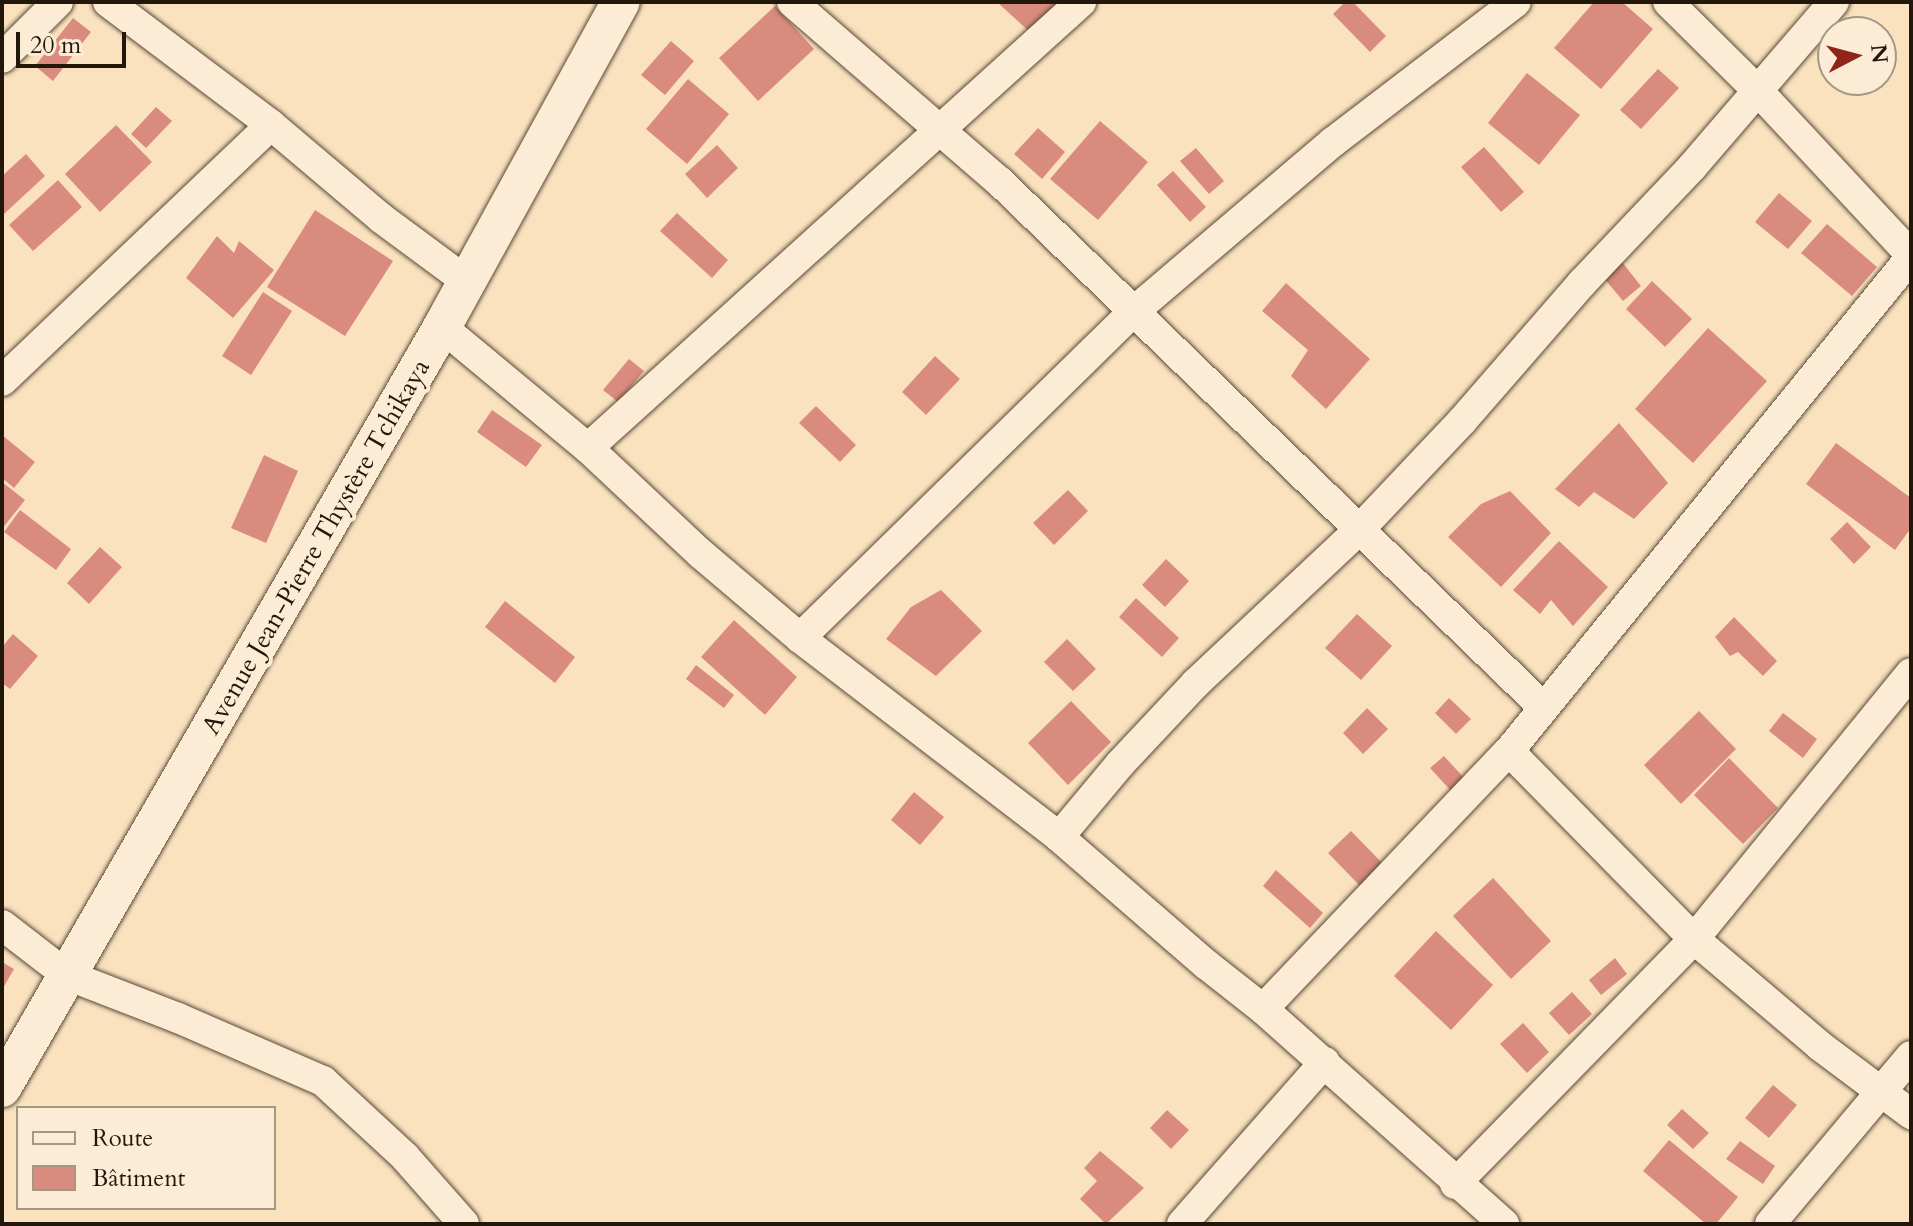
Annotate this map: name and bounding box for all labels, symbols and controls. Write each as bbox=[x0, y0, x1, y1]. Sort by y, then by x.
scale bar bbox=[20, 16, 130, 66]
north arrow bbox=[1817, 16, 1897, 96]
text: 20 m bbox=[30, 29, 81, 62]
text: N bbox=[1863, 43, 1895, 65]
street label: Avenue Jean-Pierre Thystère Tchikaya bbox=[195, 354, 437, 740]
legend bbox=[16, 1106, 276, 1210]
text: Route bbox=[92, 1122, 153, 1155]
text: Bâtiment bbox=[92, 1162, 185, 1195]

